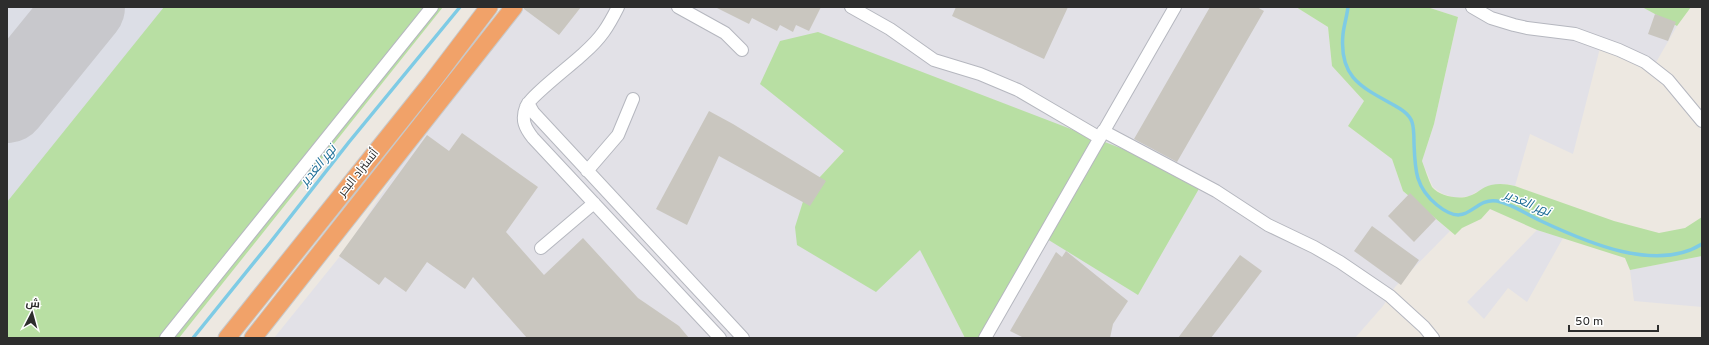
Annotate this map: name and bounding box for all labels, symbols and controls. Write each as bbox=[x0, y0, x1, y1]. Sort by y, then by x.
water label: نهر الغدير bbox=[296, 141, 341, 191]
street label: أتستراد البحر bbox=[334, 145, 383, 201]
water label: نهر الغدير bbox=[1500, 187, 1554, 221]
north arrow bbox=[12, 293, 52, 333]
text: ش bbox=[25, 296, 41, 312]
scale bar bbox=[1569, 307, 1658, 333]
text: 50 m bbox=[1575, 314, 1603, 330]

